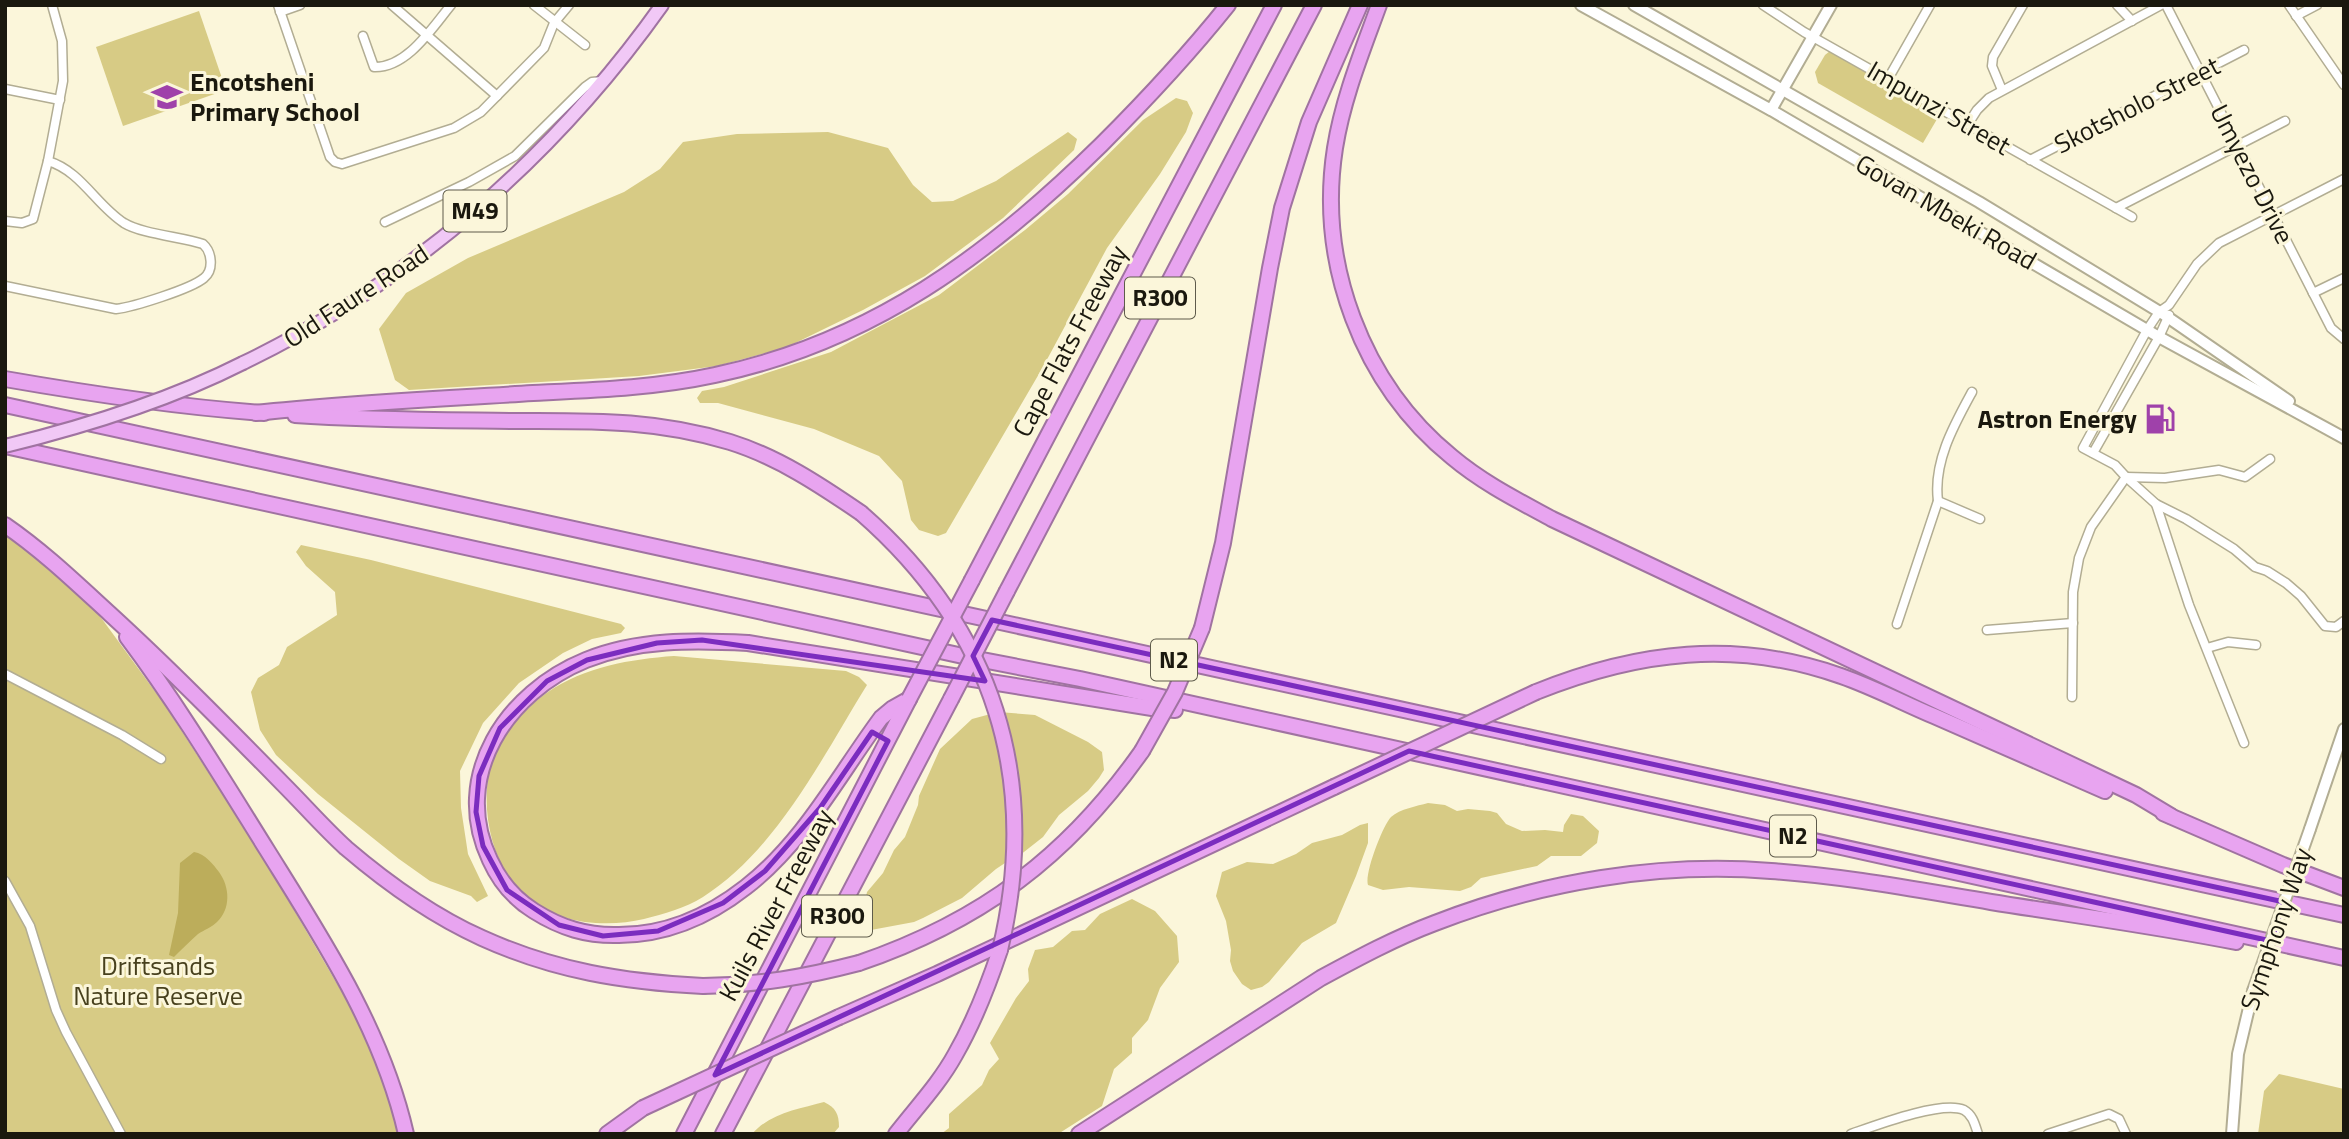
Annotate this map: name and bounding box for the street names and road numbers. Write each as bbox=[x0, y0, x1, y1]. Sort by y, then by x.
street label: Skotsholo Street bbox=[2047, 46, 2226, 163]
street label: Impunzi Street bbox=[1860, 51, 2018, 164]
street label: Umyezo Drive bbox=[2201, 97, 2304, 250]
street label: Govan Mbeki Road bbox=[1848, 144, 2044, 279]
road number: M49 bbox=[444, 190, 506, 232]
street label: Old Faure Road bbox=[275, 234, 436, 357]
street label: Cape Flats Freeway bbox=[1002, 238, 1137, 444]
road number: R300 bbox=[1125, 278, 1195, 318]
road number: N2 bbox=[1151, 640, 1197, 680]
street label: Kuils River Freeway bbox=[708, 802, 843, 1008]
road number: N2 bbox=[1770, 816, 1816, 856]
street label: Symphony Way bbox=[2229, 842, 2322, 1015]
road number: R300 bbox=[802, 896, 872, 936]

